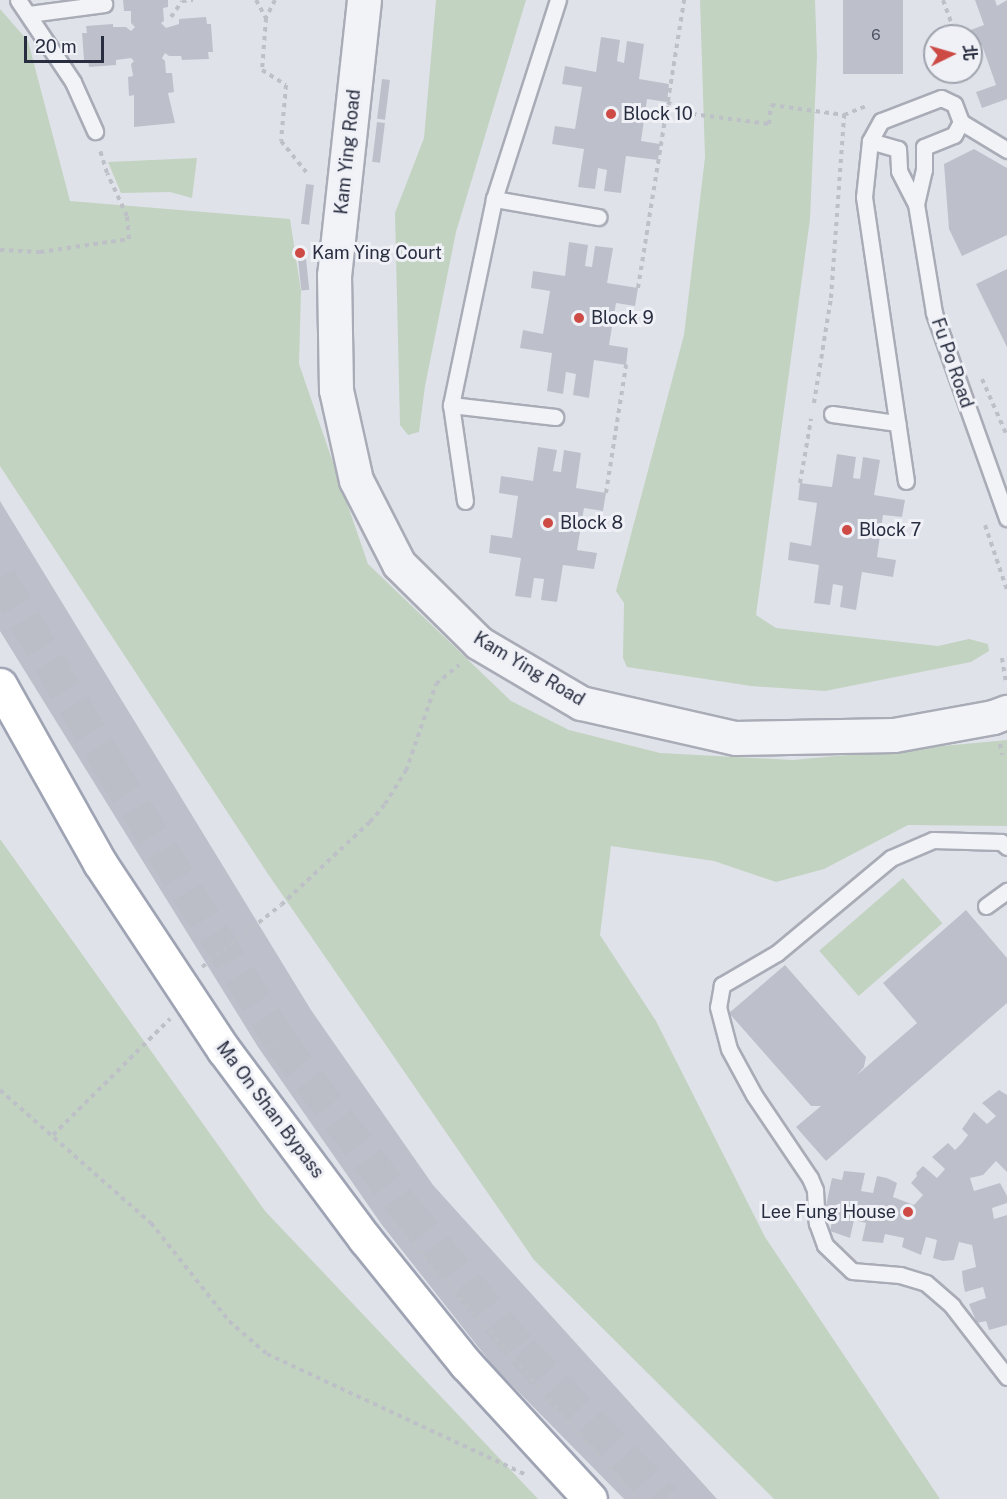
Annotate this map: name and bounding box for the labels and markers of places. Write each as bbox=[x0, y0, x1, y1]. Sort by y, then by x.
place label: Block 10 bbox=[623, 103, 693, 125]
marker: Block 10 bbox=[604, 107, 618, 121]
place label: Kam Ying Court bbox=[312, 242, 442, 264]
marker: Kam Ying Court bbox=[293, 246, 307, 260]
place label: Block 9 bbox=[591, 307, 654, 329]
marker: Block 9 bbox=[572, 311, 586, 325]
place label: Block 8 bbox=[560, 512, 623, 534]
marker: Block 8 bbox=[541, 516, 555, 530]
place label: Block 7 bbox=[859, 519, 921, 541]
marker: Block 7 bbox=[840, 523, 854, 537]
place label: Lee Fung House bbox=[761, 1201, 896, 1223]
marker: Lee Fung House bbox=[901, 1205, 915, 1219]

